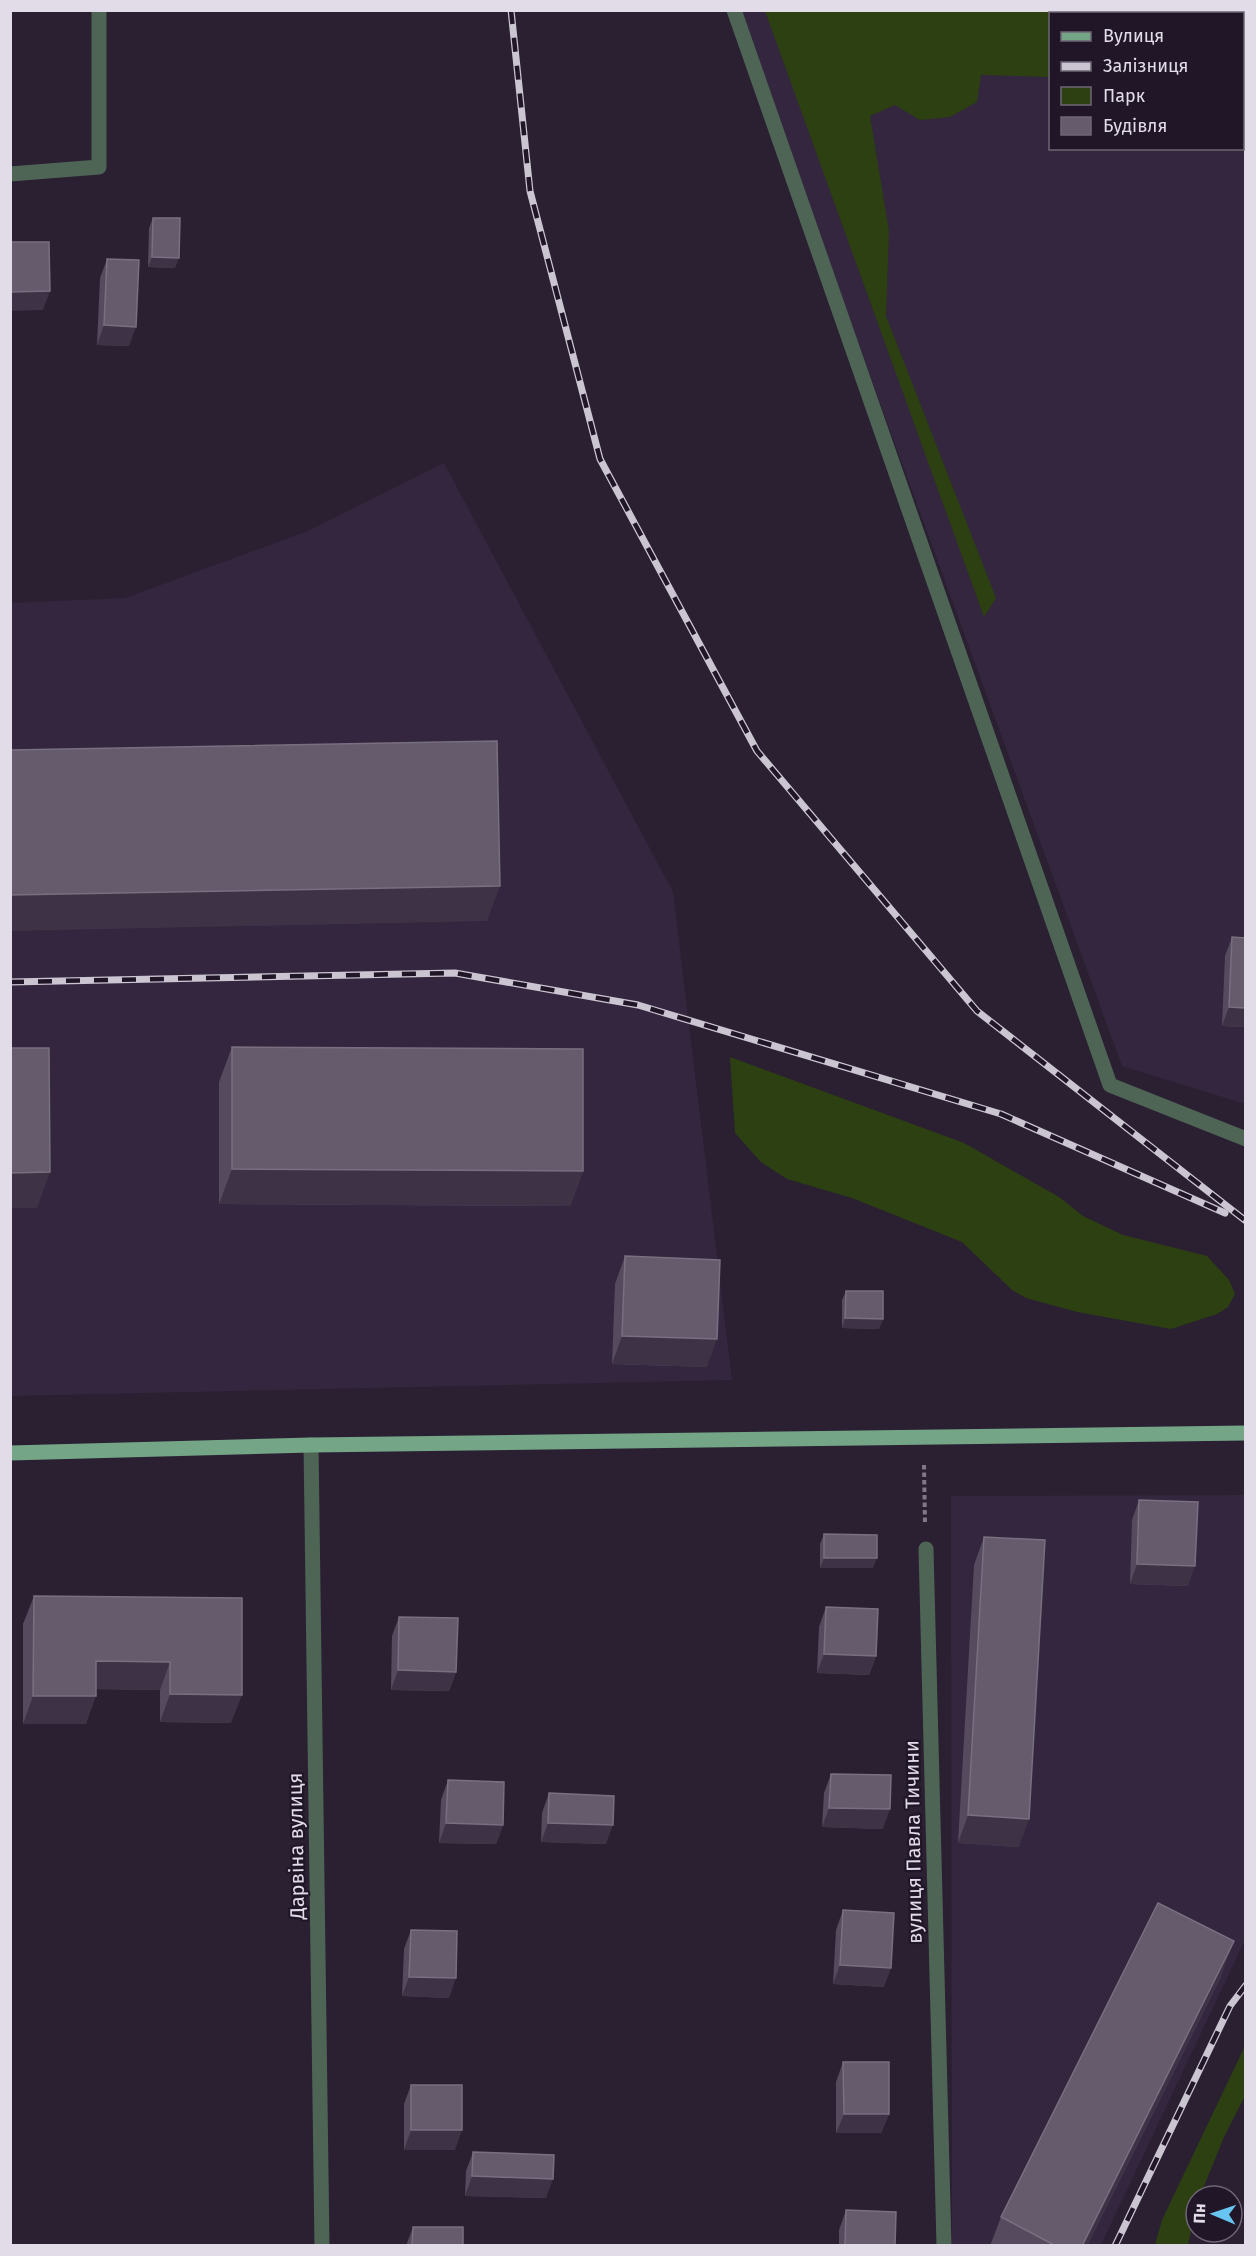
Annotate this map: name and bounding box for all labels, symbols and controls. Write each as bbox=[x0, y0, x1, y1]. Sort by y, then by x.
legend bbox=[1049, 12, 1244, 150]
text: Вулиця bbox=[1103, 25, 1164, 47]
text: Залізниця bbox=[1103, 55, 1189, 77]
text: Парк bbox=[1103, 85, 1146, 107]
text: Будівля bbox=[1103, 115, 1167, 137]
street label: вулиця Павла Тичини bbox=[899, 1740, 927, 1944]
street label: Дарвіна вулиця bbox=[283, 1772, 309, 1921]
north arrow bbox=[1184, 2184, 1244, 2244]
text: Пн bbox=[1190, 2203, 1209, 2224]

